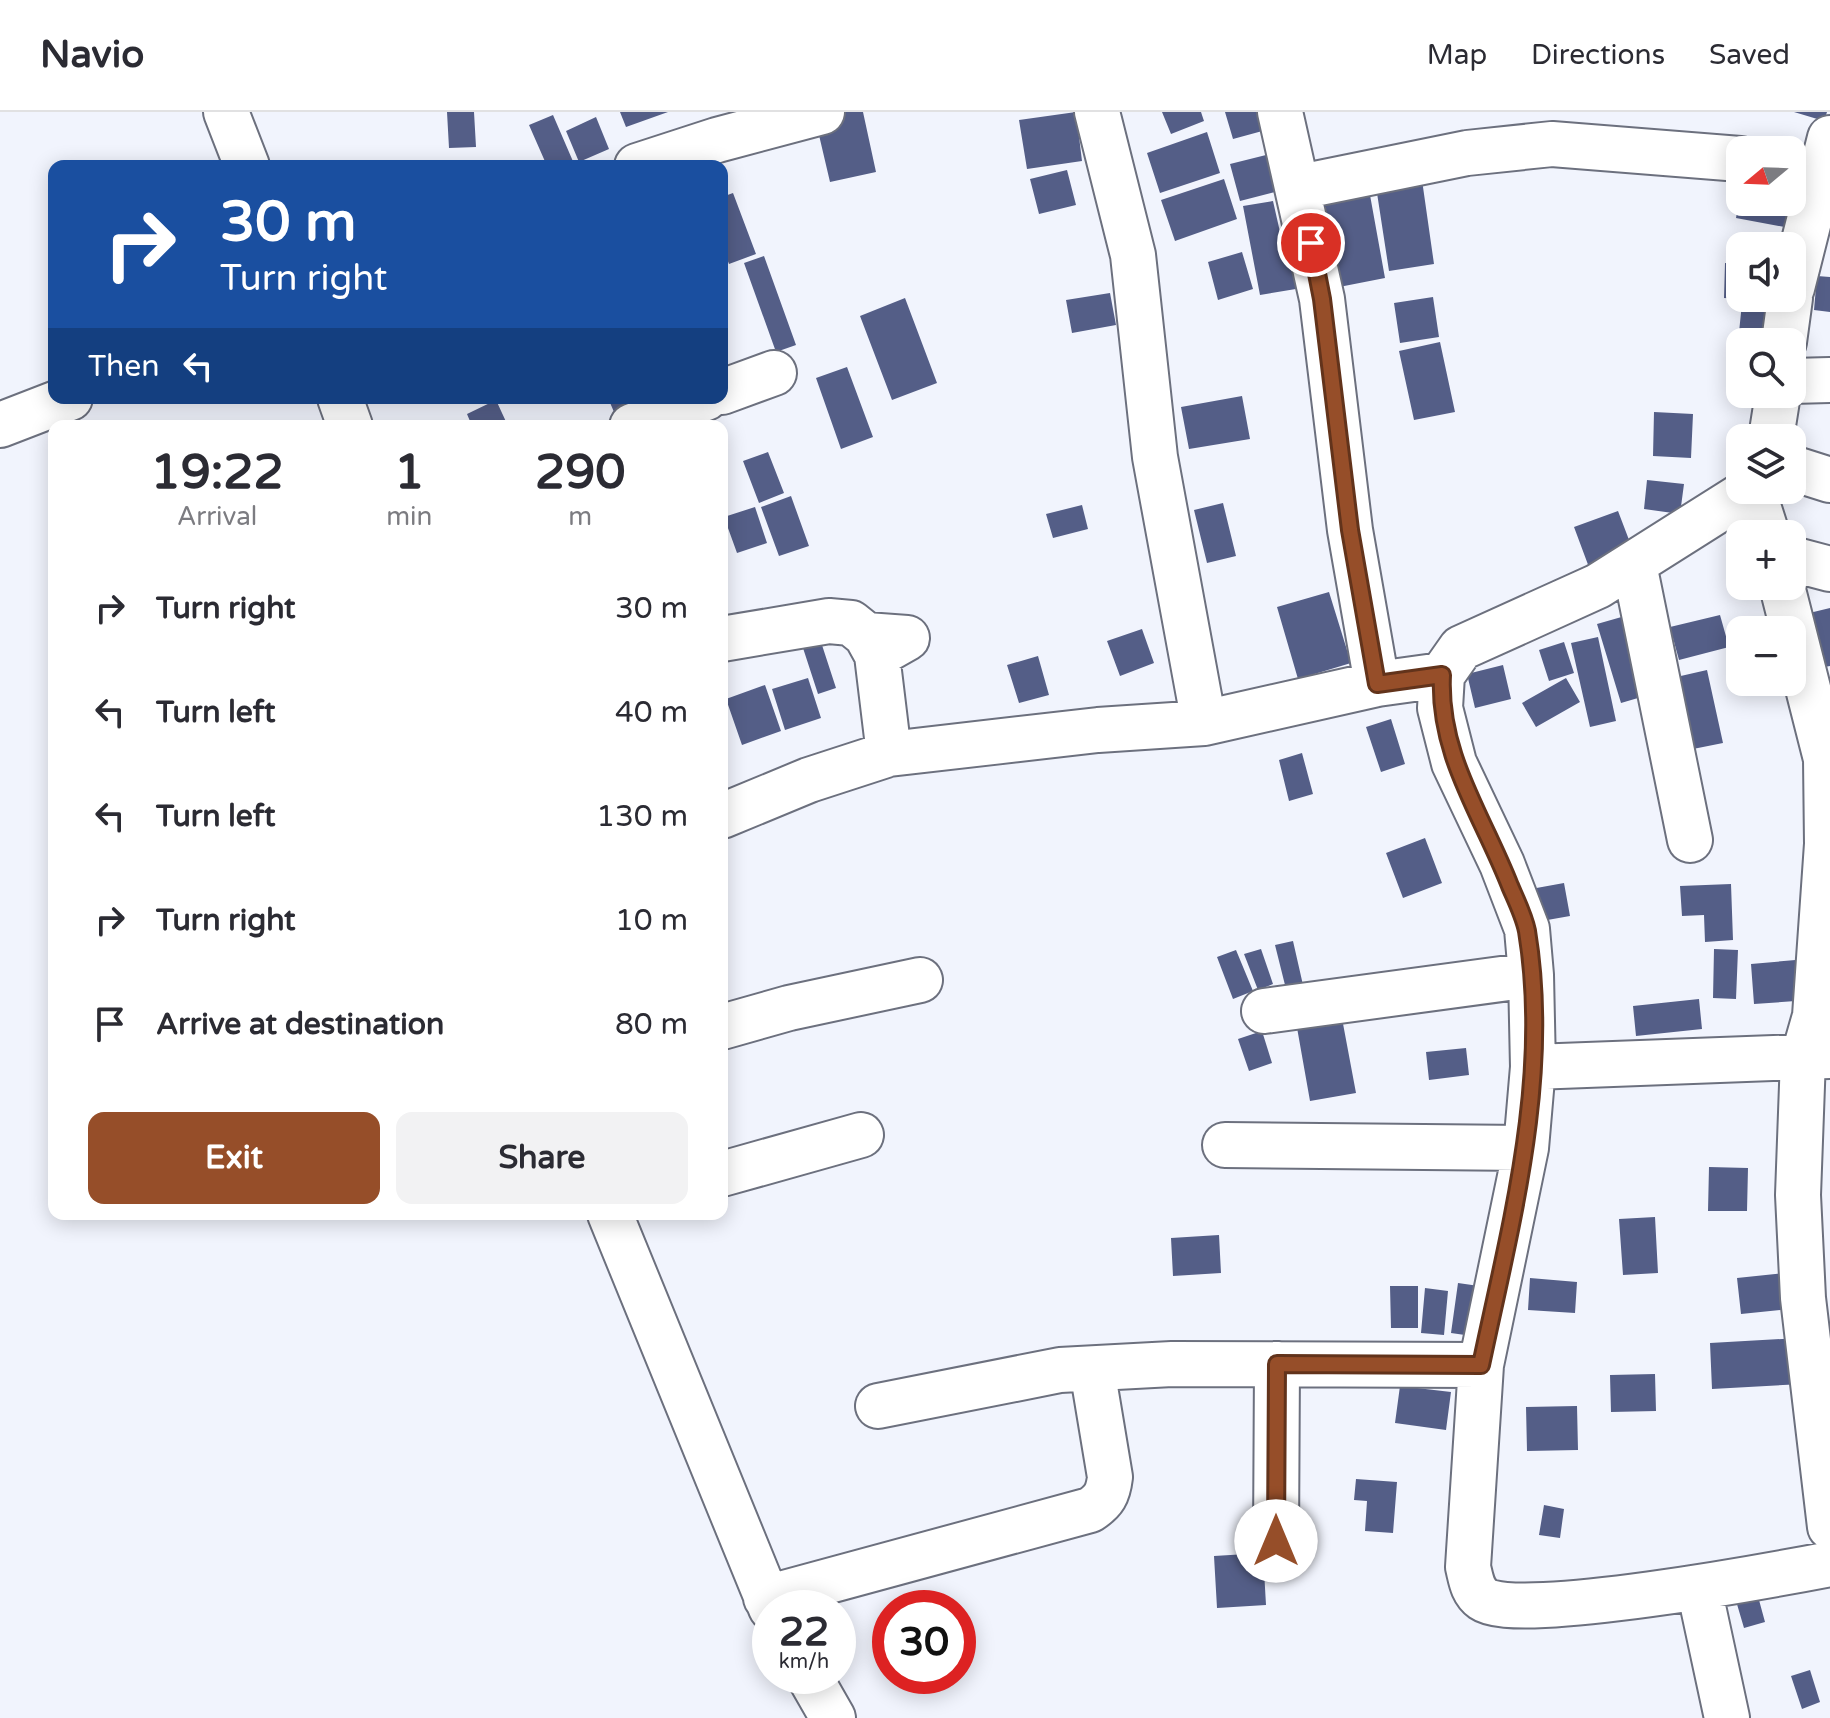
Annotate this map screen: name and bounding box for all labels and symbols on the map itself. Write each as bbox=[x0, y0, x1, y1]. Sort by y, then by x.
north arrow bbox=[1726, 136, 1806, 216]
pin bbox=[1277, 209, 1345, 277]
position arrow bbox=[1234, 1499, 1318, 1583]
speed limit sign: 30 bbox=[872, 1590, 976, 1694]

